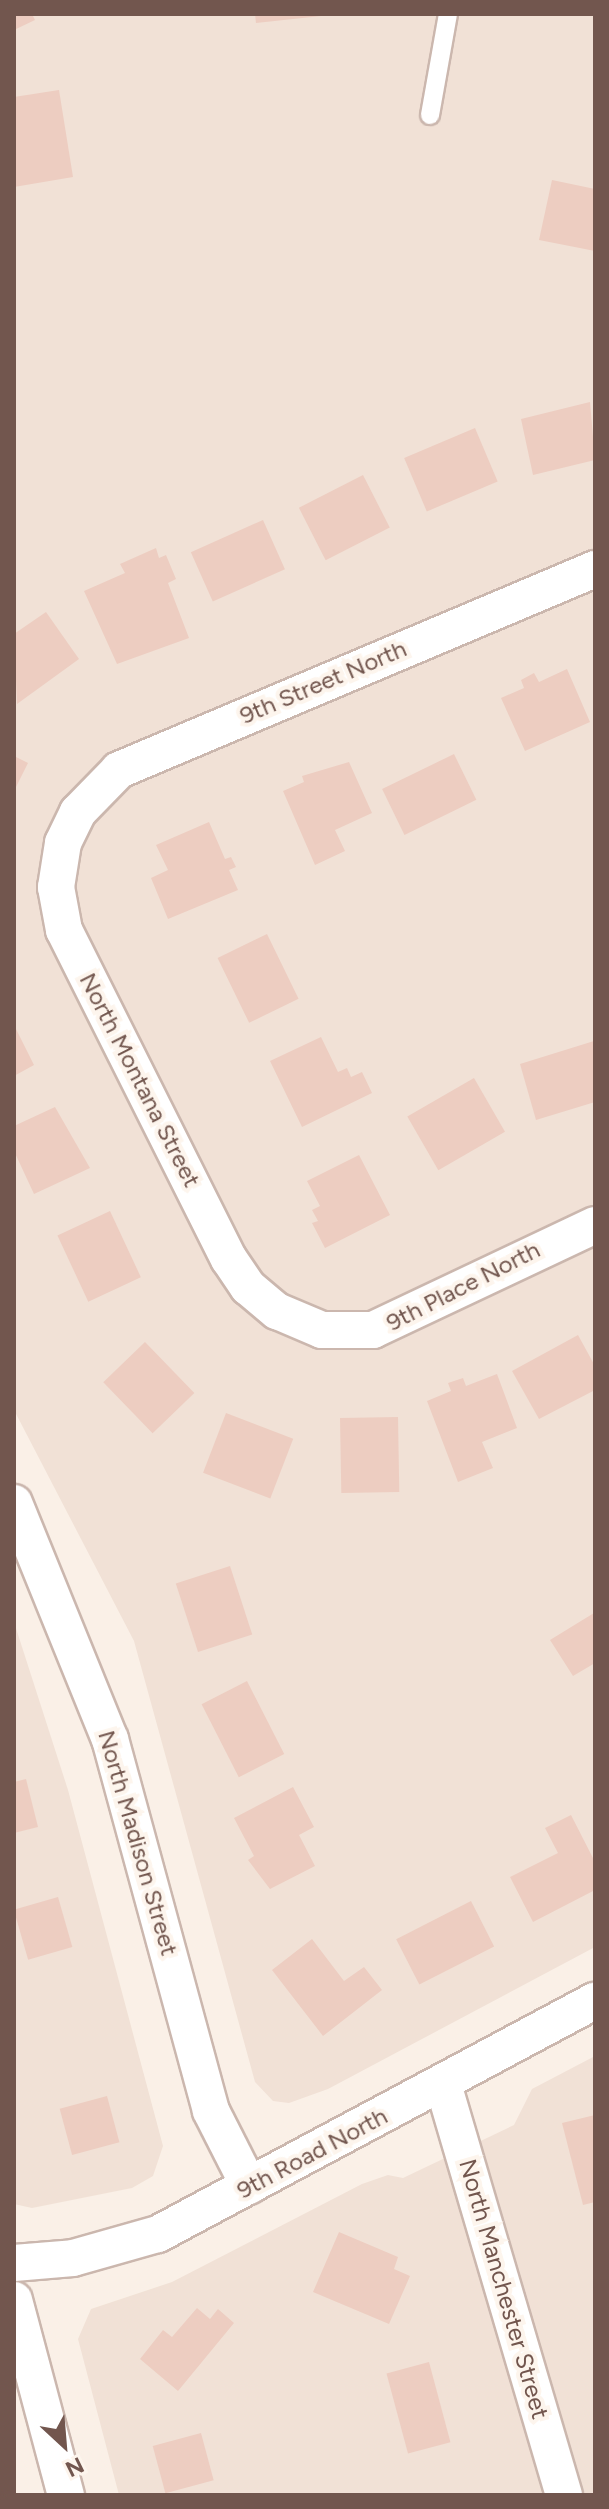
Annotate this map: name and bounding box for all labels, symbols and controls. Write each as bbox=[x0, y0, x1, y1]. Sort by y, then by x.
street label: 9th Street North bbox=[235, 634, 411, 730]
street label: North Montana Street bbox=[73, 968, 207, 1192]
street label: 9th Place North bbox=[381, 1235, 545, 1337]
street label: North Madison Street bbox=[92, 1727, 184, 1959]
street label: 9th Road North bbox=[232, 2101, 392, 2205]
street label: North Manchester Street bbox=[453, 2156, 555, 2422]
north arrow bbox=[24, 2405, 104, 2485]
text: N bbox=[61, 2451, 88, 2483]

